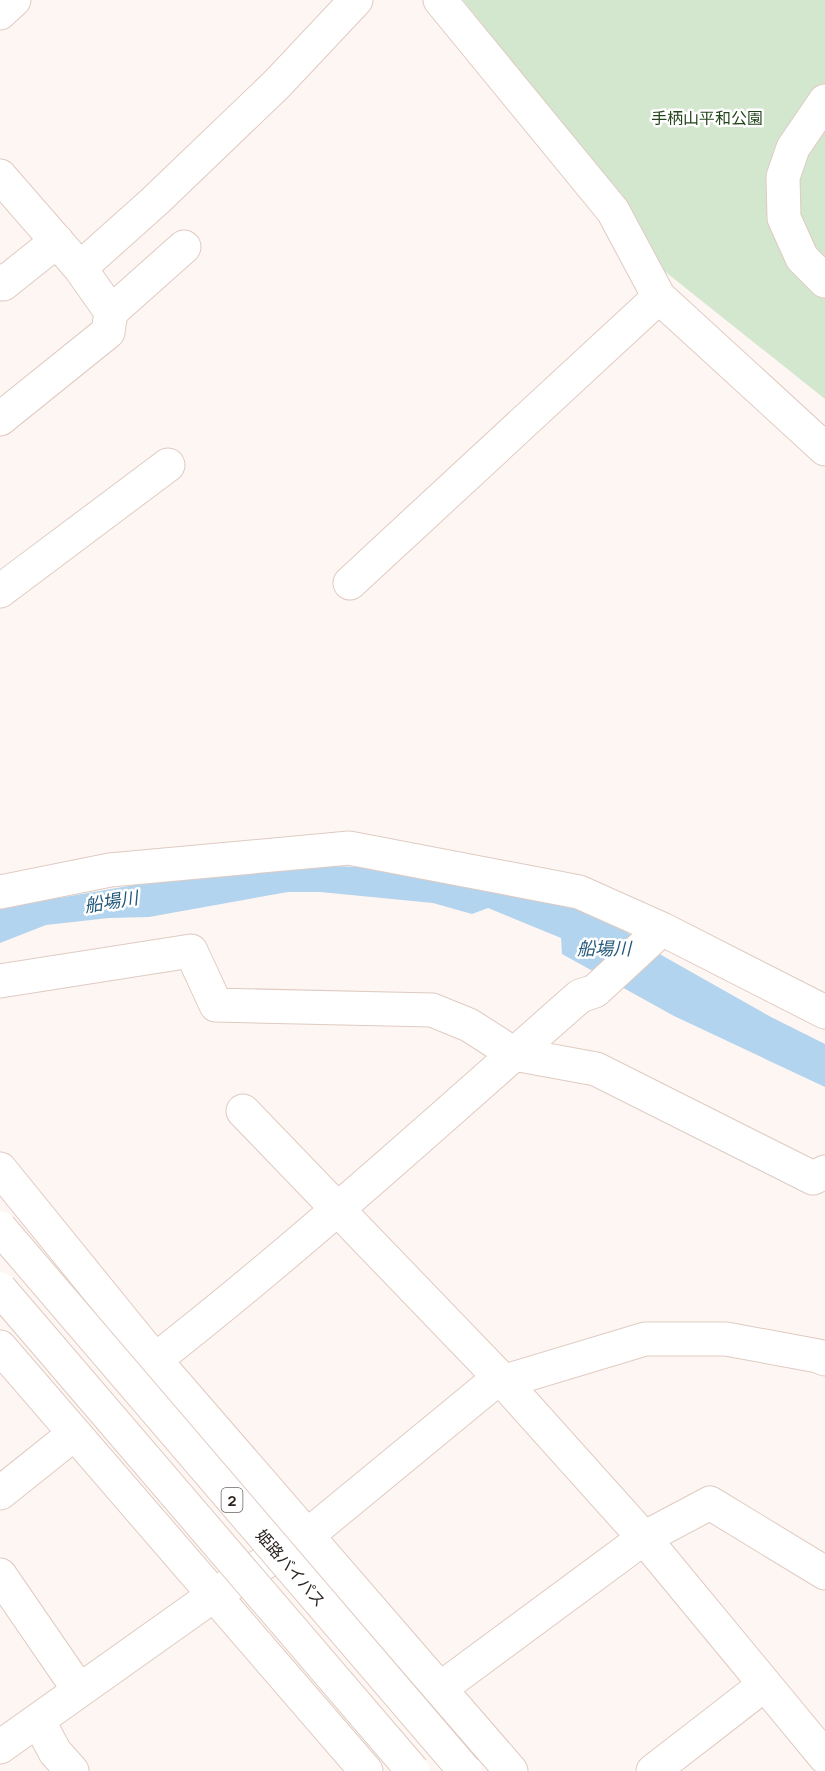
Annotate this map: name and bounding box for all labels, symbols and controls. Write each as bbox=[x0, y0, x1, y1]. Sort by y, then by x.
park label: 手柄山平和公園 bbox=[651, 107, 763, 129]
water label: 船場川 bbox=[82, 885, 142, 917]
water label: 船場川 bbox=[577, 936, 633, 960]
road number: 2 bbox=[222, 1488, 242, 1512]
street label: 姫路バイパス bbox=[251, 1525, 331, 1611]

